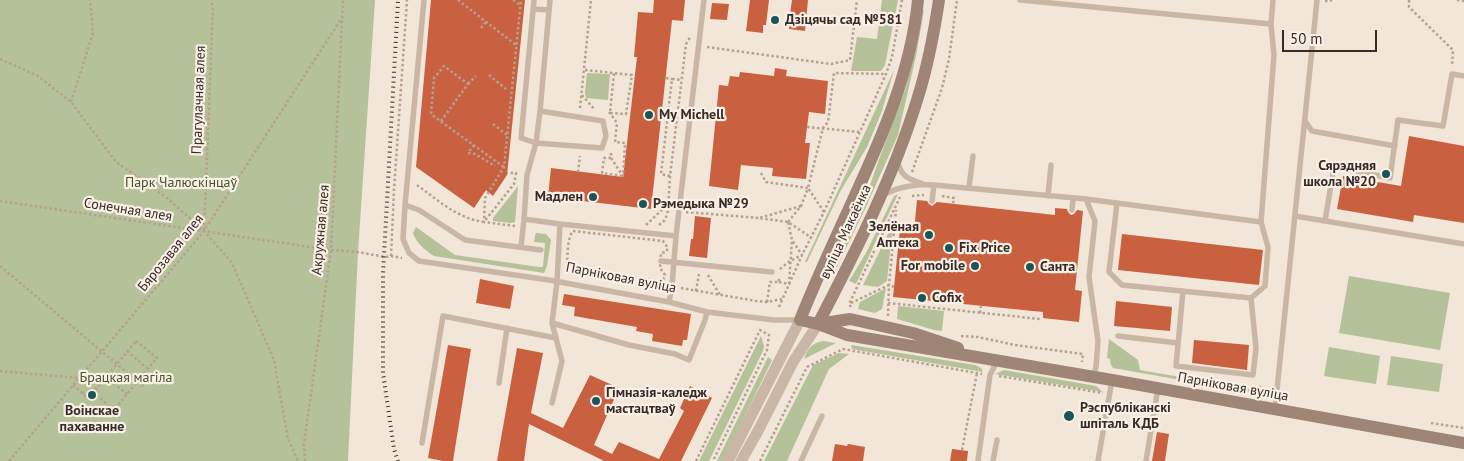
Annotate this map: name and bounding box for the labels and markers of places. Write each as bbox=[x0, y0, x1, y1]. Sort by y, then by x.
place label: Дзіцячы сад №581 bbox=[785, 12, 903, 28]
marker: Дзіцячы сад №581 bbox=[769, 14, 781, 26]
place label: My Michell bbox=[659, 107, 724, 123]
marker: My Michell bbox=[643, 109, 655, 121]
place label: Сярэдняя школа №20 bbox=[1303, 158, 1376, 190]
marker: Сярэдняя школа №20 bbox=[1380, 168, 1392, 180]
place label: Мадлен bbox=[535, 189, 583, 205]
marker: Мадлен bbox=[587, 191, 599, 203]
place label: Рэмедыка №29 bbox=[653, 196, 749, 212]
marker: Рэмедыка №29 bbox=[637, 198, 649, 210]
place label: Зелёная Аптека bbox=[869, 219, 919, 252]
marker: Зелёная Аптека bbox=[923, 229, 935, 241]
place label: Fix Price bbox=[959, 240, 1010, 256]
marker: Fix Price bbox=[943, 242, 955, 254]
place label: For mobile bbox=[901, 258, 965, 274]
place label: Санта bbox=[1040, 259, 1075, 275]
marker: For mobile bbox=[969, 260, 981, 272]
marker: Санта bbox=[1024, 261, 1036, 273]
place label: Cofix bbox=[932, 290, 962, 306]
marker: Cofix bbox=[916, 292, 928, 304]
place label: Гімназія-каледж мастацтваў bbox=[606, 385, 707, 418]
marker: Воінскае пахаванне bbox=[86, 389, 98, 401]
marker: Гімназія-каледж мастацтваў bbox=[590, 395, 602, 407]
place label: Рэспубліканскі шпіталь КДБ bbox=[1080, 400, 1171, 432]
place label: Воінскае пахаванне bbox=[60, 403, 124, 436]
marker: Рэспубліканскі шпіталь КДБ bbox=[1062, 409, 1076, 423]

